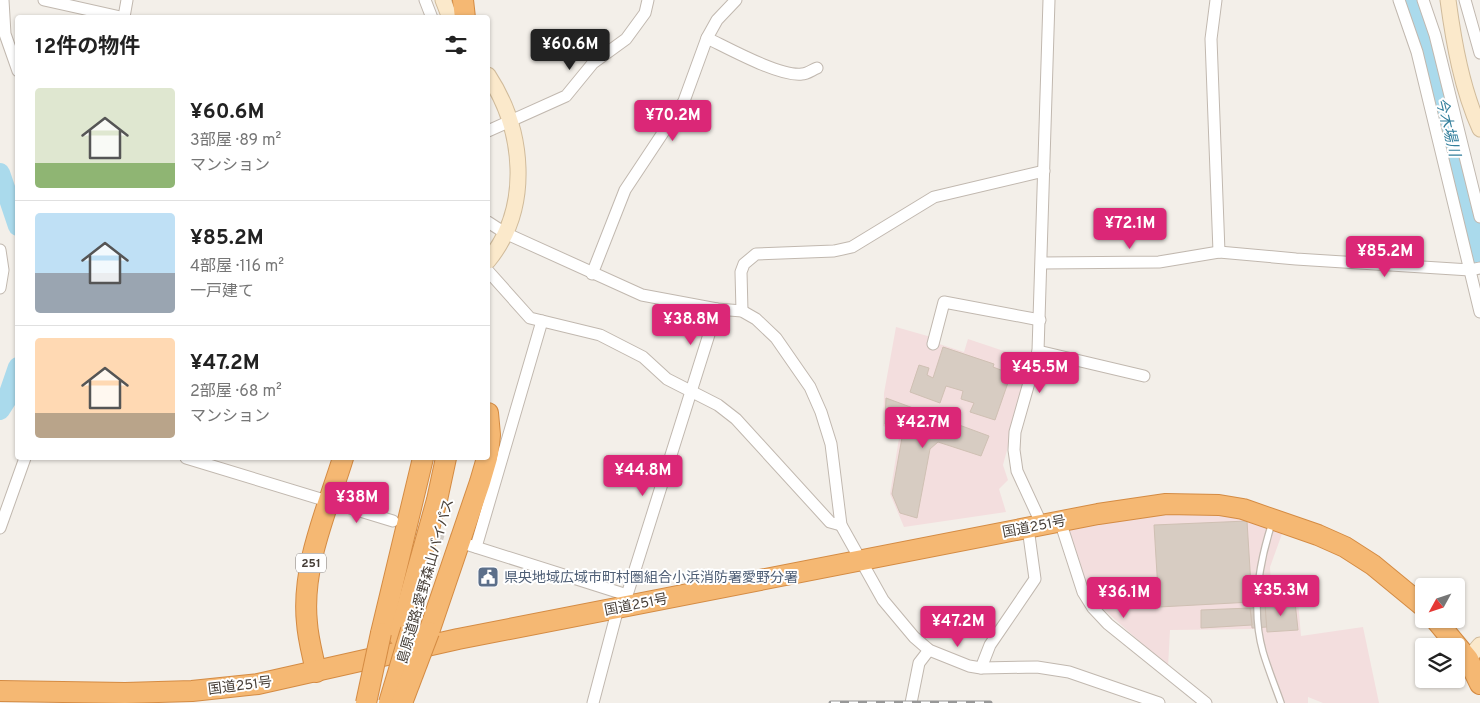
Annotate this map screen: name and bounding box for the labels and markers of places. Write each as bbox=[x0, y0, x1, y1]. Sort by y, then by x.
pin: ¥60.6M bbox=[529, 28, 611, 71]
pin: ¥70.2M bbox=[632, 100, 714, 142]
pin: ¥72.1M bbox=[1089, 208, 1171, 250]
pin: ¥85.2M bbox=[1344, 236, 1426, 278]
pin: ¥38.8M bbox=[650, 304, 732, 346]
pin: ¥45.5M bbox=[999, 352, 1081, 394]
pin: ¥42.7M bbox=[882, 406, 964, 449]
pin: ¥44.8M bbox=[602, 454, 684, 497]
pin: ¥38M bbox=[327, 482, 387, 524]
public building icon: 県央地域広域市町村圏組合小浜消防署愛野分署 bbox=[476, 565, 500, 589]
place label: 県央地域広域市町村圏組合小浜消防署愛野分署 bbox=[504, 569, 798, 587]
pin: ¥35.3M bbox=[1240, 574, 1322, 617]
pin: ¥36.1M bbox=[1083, 576, 1165, 619]
pin: ¥47.2M bbox=[917, 606, 999, 648]

